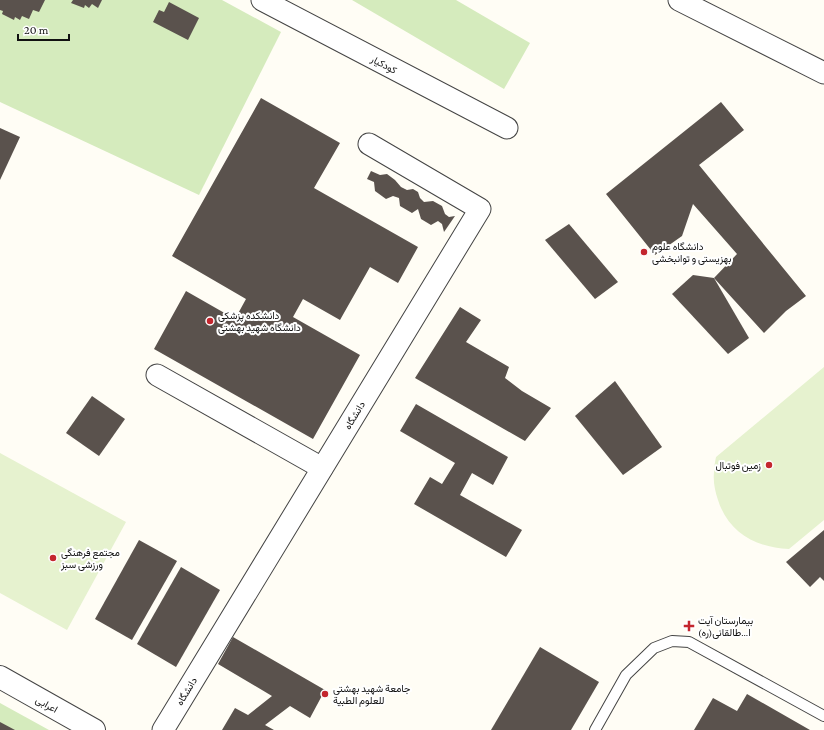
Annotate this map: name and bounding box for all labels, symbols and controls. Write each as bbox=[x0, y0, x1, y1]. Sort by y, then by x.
scale bar bbox=[18, 16, 69, 42]
text: 20 m bbox=[24, 23, 49, 37]
street label: کودکیار bbox=[368, 53, 399, 77]
place label: دانشگاه علوم بهزیستی و توانبخشی bbox=[652, 241, 732, 265]
marker: دانشگاه علوم بهزیستی و توانبخشی bbox=[639, 247, 649, 257]
place label: دانشکده پزشکی دانشگاه شهید بهشتی bbox=[218, 310, 301, 334]
marker: دانشکده پزشکی دانشگاه شهید بهشتی bbox=[205, 316, 215, 326]
street label: دانشگاه bbox=[342, 399, 367, 431]
place label: زمین فوتبال bbox=[715, 460, 761, 472]
marker: زمین فوتبال bbox=[764, 460, 774, 470]
place label: مجتمع فرهنگی ورزشی سبز bbox=[60, 547, 120, 571]
marker: مجتمع فرهنگی ورزشی سبز bbox=[48, 553, 58, 563]
place label: بیمارستان آیت ا...طالقانی(ره) bbox=[698, 615, 753, 639]
marker: بیمارستان آیت ا...طالقانی(ره) bbox=[683, 620, 695, 632]
street label: دانشگاه bbox=[174, 675, 199, 707]
place label: جامعة شهيد بهشتي للعلوم الطبية bbox=[333, 683, 411, 707]
marker: جامعة شهيد بهشتي للعلوم الطبية bbox=[320, 689, 330, 699]
street label: اعرابی bbox=[33, 694, 60, 716]

